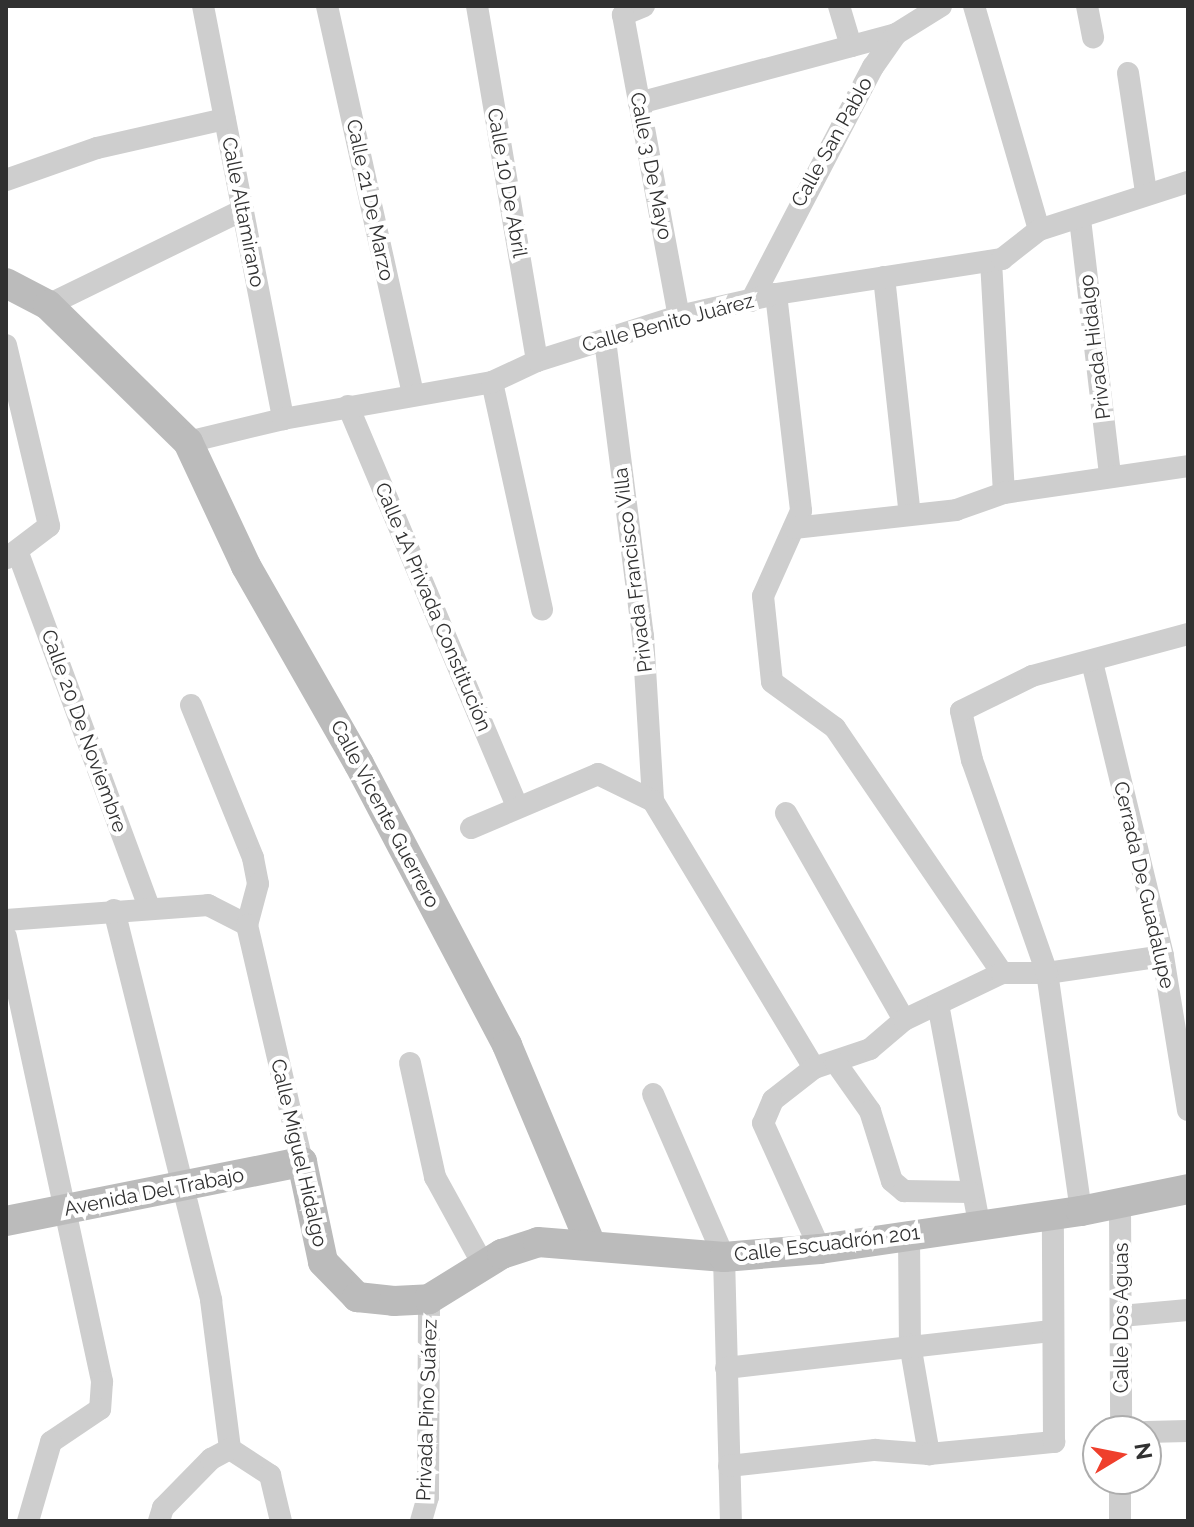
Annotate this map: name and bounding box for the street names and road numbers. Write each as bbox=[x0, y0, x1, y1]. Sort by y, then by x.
street label: Calle San Pablo bbox=[786, 73, 878, 211]
street label: Calle 3 De Mayo bbox=[625, 90, 677, 242]
street label: Calle 10 De Abril bbox=[482, 106, 532, 260]
street label: Calle 21 De Marzo bbox=[341, 117, 399, 283]
street label: Calle Altamirano bbox=[217, 135, 269, 289]
street label: Privada Hidalgo bbox=[1074, 273, 1116, 421]
street label: Calle Benito Juárez bbox=[579, 288, 757, 358]
street label: Privada Francisco Villa bbox=[608, 466, 658, 674]
street label: Calle 1A Privada Constitución bbox=[369, 479, 497, 735]
street label: Calle 20 De Noviembre bbox=[36, 626, 132, 836]
street label: Calle Vicente Guerrero bbox=[325, 716, 445, 912]
street label: Cerrada De Guadalupe bbox=[1108, 779, 1180, 991]
street label: Calle Miguel Hidalgo bbox=[266, 1056, 332, 1250]
street label: Avenida Del Trabajo bbox=[61, 1163, 247, 1221]
street label: Calle Escuadrón 201 bbox=[733, 1221, 921, 1267]
street label: Calle Dos Aguas bbox=[1109, 1242, 1133, 1394]
street label: Privada Pino Suárez bbox=[412, 1319, 442, 1501]

